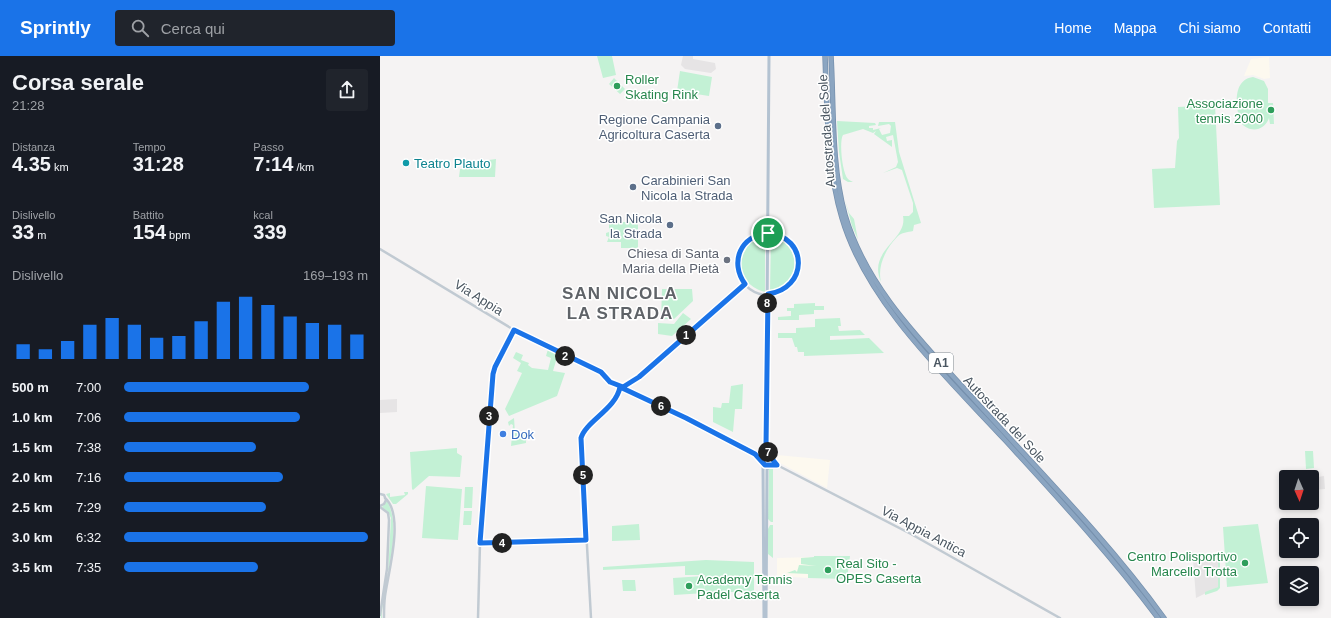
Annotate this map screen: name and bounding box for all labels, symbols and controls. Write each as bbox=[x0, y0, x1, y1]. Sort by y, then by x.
search box bbox=[115, 10, 395, 46]
text: Sprintly bbox=[20, 17, 91, 38]
icon: search bbox=[129, 17, 151, 39]
text: Cerca qui bbox=[161, 20, 225, 37]
text: Home bbox=[1054, 20, 1092, 36]
text: Mappa bbox=[1114, 20, 1157, 36]
text: Chi siamo bbox=[1179, 20, 1241, 36]
text: Contatti bbox=[1263, 20, 1311, 36]
button: share bbox=[326, 69, 368, 111]
text: Corsa serale bbox=[12, 70, 144, 95]
place label: Roller Skating Rink bbox=[625, 72, 698, 102]
street label: Autostrada del Sole bbox=[815, 74, 838, 188]
marker: Roller Skating Rink bbox=[612, 81, 622, 91]
place label: Associazione tennis 2000 bbox=[1186, 96, 1263, 126]
text: 21:28 bbox=[12, 98, 45, 113]
marker: Associazione tennis 2000 bbox=[1266, 105, 1276, 115]
place label: Regione Campania Agricoltura Caserta bbox=[599, 112, 711, 142]
marker: Regione Campania Agricoltura Caserta bbox=[713, 121, 723, 131]
text: Distanza bbox=[12, 141, 55, 153]
text: Tempo bbox=[133, 141, 166, 153]
text: Passo bbox=[253, 141, 284, 153]
text: 4.35 bbox=[12, 153, 51, 175]
text: 31:28 bbox=[133, 153, 184, 175]
text: 7:14 bbox=[253, 153, 293, 175]
place label: Teatro Plauto bbox=[414, 156, 491, 171]
marker: Teatro Plauto bbox=[401, 158, 411, 168]
text: km bbox=[51, 161, 69, 173]
text: /km bbox=[293, 161, 314, 173]
place label: Carabinieri San Nicola la Strada bbox=[641, 173, 734, 203]
marker: Carabinieri San Nicola la Strada bbox=[628, 182, 638, 192]
text: Dislivello bbox=[12, 209, 55, 221]
text: Battito bbox=[133, 209, 164, 221]
text: kcal bbox=[253, 209, 273, 221]
place label: San Nicola la Strada bbox=[599, 211, 663, 241]
pin bbox=[751, 216, 785, 250]
marker: San Nicola la Strada bbox=[665, 220, 675, 230]
text: 33 bbox=[12, 221, 34, 243]
text: 154 bbox=[133, 221, 166, 243]
text: 339 bbox=[253, 221, 287, 243]
icon: arrive bbox=[757, 222, 779, 244]
text: m bbox=[34, 229, 46, 241]
text: bpm bbox=[166, 229, 191, 241]
place label: Chiesa di Santa Maria della Pietà bbox=[622, 246, 720, 276]
marker: Chiesa di Santa Maria della Pietà bbox=[722, 255, 732, 265]
text: Dislivello bbox=[12, 268, 63, 283]
text: 169–193 m bbox=[303, 268, 368, 283]
street label: Via Appia bbox=[452, 277, 507, 319]
district label: SAN NICOLA LA STRADA bbox=[562, 284, 678, 323]
pin: 8 bbox=[757, 293, 777, 313]
text: 8 bbox=[764, 297, 770, 309]
pin: 1 bbox=[676, 325, 696, 345]
text: 1 bbox=[683, 329, 689, 341]
pin: 2 bbox=[555, 346, 575, 366]
text: 2 bbox=[562, 350, 568, 362]
road number: A1 bbox=[929, 353, 953, 373]
street label: Autostrada del Sole bbox=[960, 373, 1049, 466]
text: 500 m bbox=[12, 380, 49, 395]
text: 7:00 bbox=[76, 380, 101, 395]
pin: 6 bbox=[651, 396, 671, 416]
text: 6 bbox=[658, 400, 664, 412]
pin: 3 bbox=[479, 406, 499, 426]
text: 1.0 km bbox=[12, 410, 52, 425]
text: 7:06 bbox=[76, 410, 101, 425]
text: 3 bbox=[486, 410, 492, 422]
place label: Dok bbox=[511, 427, 535, 442]
marker: Dok bbox=[498, 429, 508, 439]
text: 1.5 km bbox=[12, 440, 52, 455]
text: 7:38 bbox=[76, 440, 101, 455]
pin: 7 bbox=[758, 442, 778, 462]
text: 7 bbox=[765, 446, 771, 458]
pin: 5 bbox=[573, 465, 593, 485]
text: 5 bbox=[580, 469, 586, 481]
text: 2.0 km bbox=[12, 470, 52, 485]
text: 7:16 bbox=[76, 470, 101, 485]
north arrow bbox=[1279, 470, 1319, 510]
map controls bbox=[1279, 470, 1319, 606]
text: 2.5 km bbox=[12, 500, 52, 515]
text: 7:29 bbox=[76, 500, 101, 515]
street label: Via Appia Antica bbox=[879, 503, 969, 560]
button: locate bbox=[1279, 518, 1319, 558]
text: 3.0 km bbox=[12, 530, 52, 545]
text: 6:32 bbox=[76, 530, 101, 545]
pin: 4 bbox=[492, 533, 512, 553]
text: 4 bbox=[499, 537, 505, 549]
place label: Centro Polisportivo Marcello Trotta bbox=[1127, 549, 1238, 579]
place label: Real Sito - OPES Caserta bbox=[836, 556, 922, 586]
marker: Centro Polisportivo Marcello Trotta bbox=[1240, 558, 1250, 568]
text: 3.5 km bbox=[12, 560, 52, 575]
text: 7:35 bbox=[76, 560, 101, 575]
marker: Real Sito - OPES Caserta bbox=[823, 565, 833, 575]
button: layers bbox=[1279, 566, 1319, 606]
place label: Academy Tennis Padel Caserta bbox=[697, 572, 793, 602]
marker: Academy Tennis Padel Caserta bbox=[684, 581, 694, 591]

